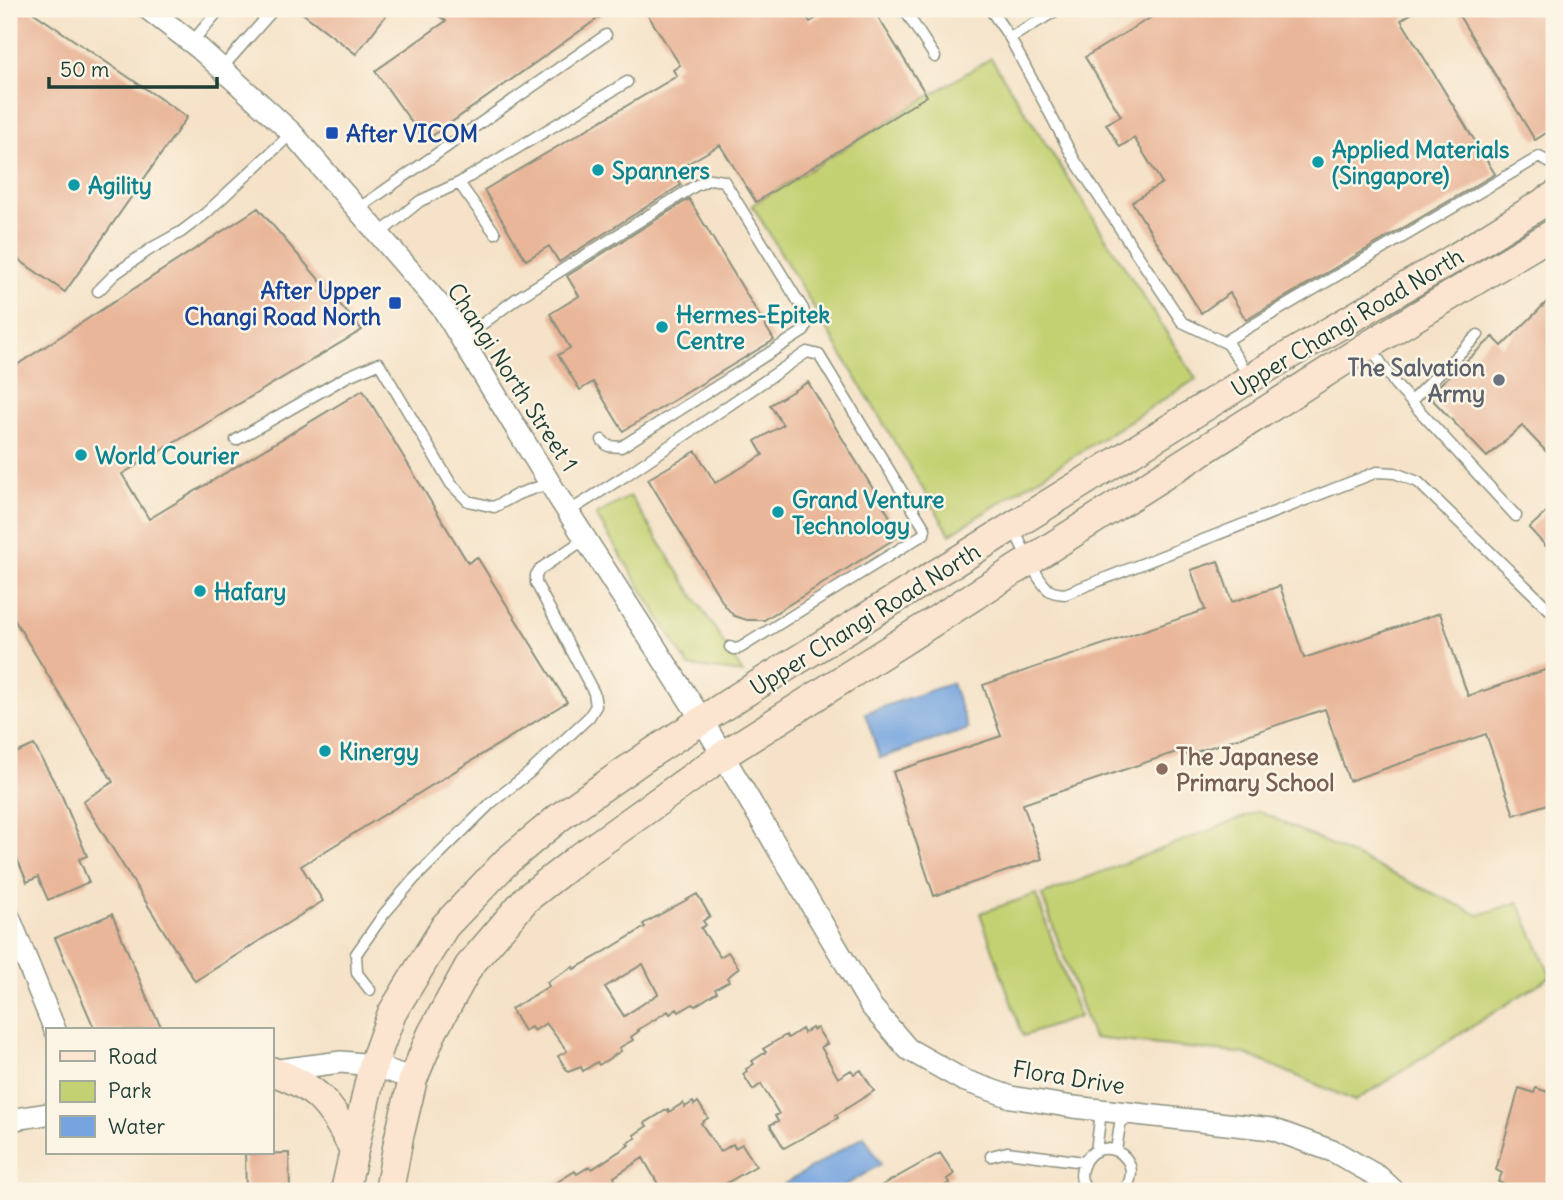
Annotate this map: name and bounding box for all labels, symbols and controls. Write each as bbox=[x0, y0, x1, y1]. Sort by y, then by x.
scale bar bbox=[49, 46, 217, 90]
text: 50 m bbox=[60, 56, 109, 83]
place label: After VICOM bbox=[346, 119, 478, 148]
marker: After VICOM bbox=[324, 125, 340, 141]
place label: Applied Materials (Singapore) bbox=[1332, 135, 1510, 190]
marker: Applied Materials (Singapore) bbox=[1310, 154, 1326, 170]
place label: Spanners bbox=[612, 156, 710, 185]
marker: Spanners bbox=[590, 162, 606, 178]
place label: Agility bbox=[88, 171, 152, 200]
marker: Agility bbox=[66, 177, 82, 193]
street label: Upper Changi Road North bbox=[1226, 241, 1468, 403]
place label: After Upper Changi Road North bbox=[184, 276, 382, 331]
street label: Changi North Street 1 bbox=[441, 277, 585, 477]
marker: After Upper Changi Road North bbox=[387, 295, 403, 311]
place label: Hermes-Epitek Centre bbox=[676, 300, 830, 355]
marker: Hermes-Epitek Centre bbox=[654, 319, 670, 335]
place label: The Salvation Army bbox=[1347, 353, 1485, 408]
marker: The Salvation Army bbox=[1491, 372, 1507, 388]
place label: World Courier bbox=[95, 441, 240, 470]
marker: World Courier bbox=[73, 447, 89, 463]
place label: Grand Venture Technology bbox=[792, 485, 944, 540]
marker: Grand Venture Technology bbox=[770, 504, 786, 520]
street label: Upper Changi Road North bbox=[745, 536, 985, 702]
place label: Hafary bbox=[214, 577, 286, 606]
marker: Hafary bbox=[192, 583, 208, 599]
place label: Kinergy bbox=[339, 737, 419, 766]
place label: The Japanese Primary School bbox=[1176, 742, 1334, 797]
marker: Kinergy bbox=[317, 743, 333, 759]
marker: The Japanese Primary School bbox=[1154, 761, 1170, 777]
legend bbox=[46, 1028, 273, 1154]
text: Road bbox=[108, 1043, 157, 1070]
street label: Flora Drive bbox=[1011, 1054, 1127, 1100]
text: Park bbox=[108, 1077, 151, 1104]
text: Water bbox=[108, 1113, 166, 1140]

